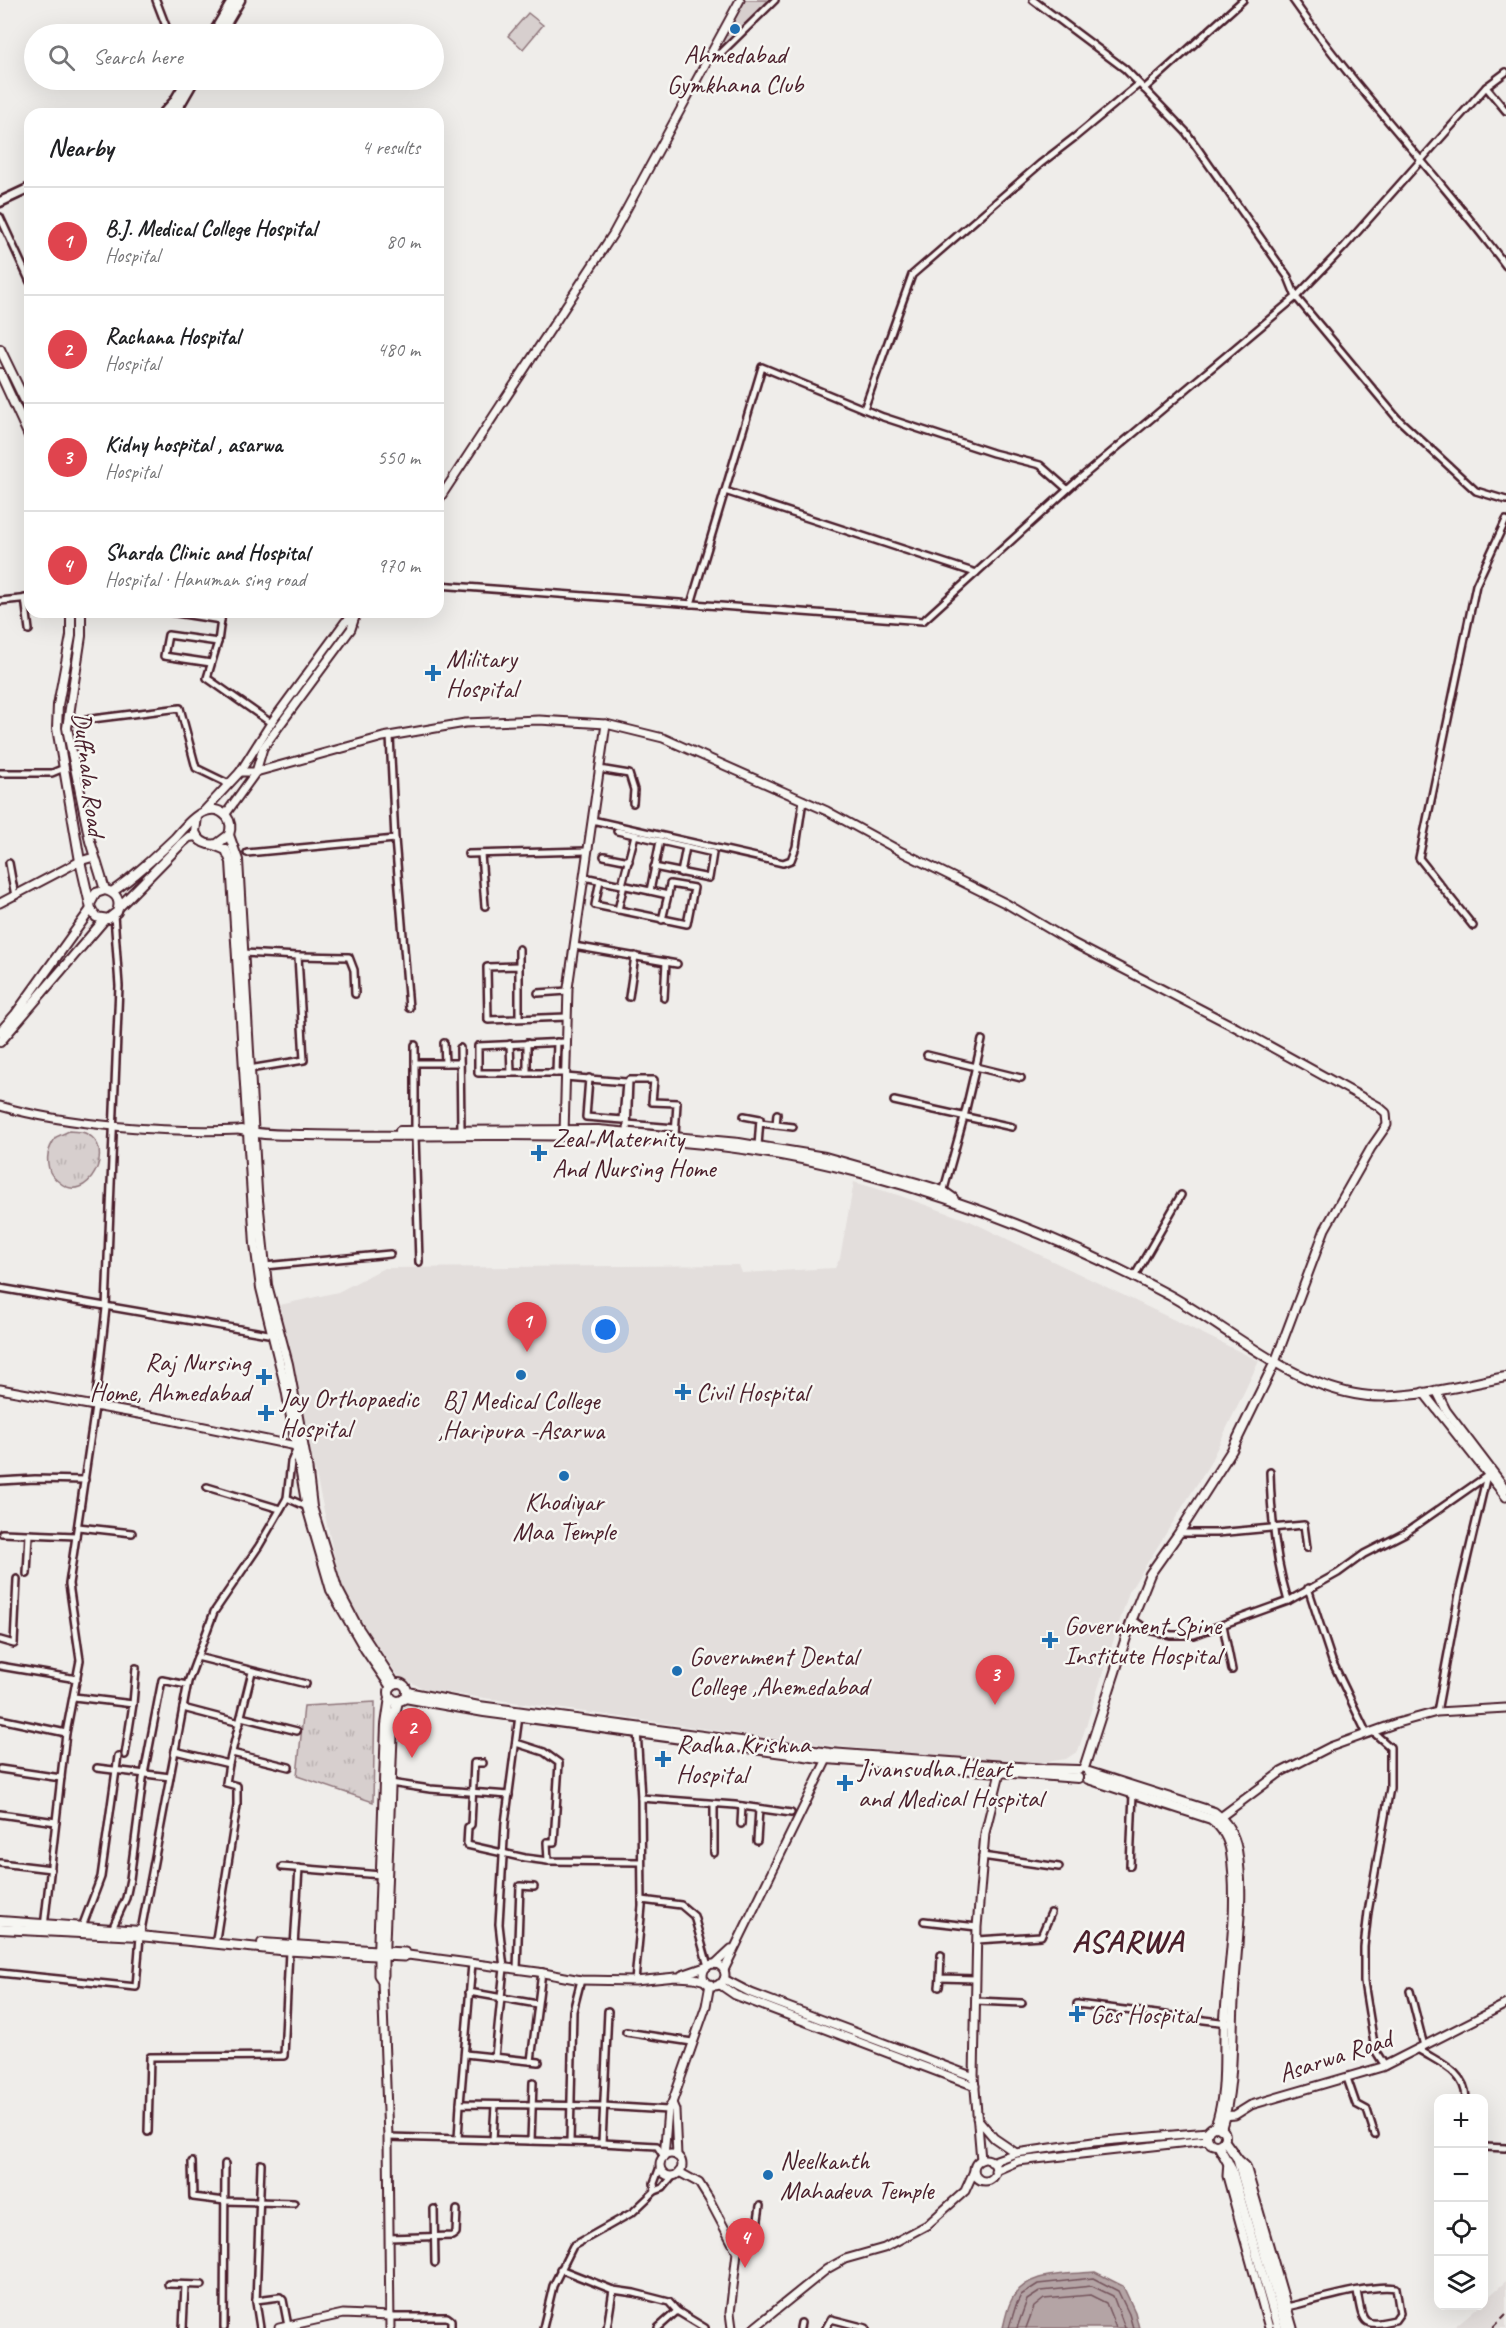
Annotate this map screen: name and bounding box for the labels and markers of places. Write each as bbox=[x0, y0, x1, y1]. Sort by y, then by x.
marker: Ahmedabad Gymkhana Club bbox=[728, 22, 742, 36]
place label: Ahmedabad Gymkhana Club bbox=[667, 38, 805, 101]
place label: Military Hospital bbox=[446, 642, 522, 705]
marker: Military Hospital bbox=[424, 664, 442, 682]
place label: Zeal Maternity And Nursing Home bbox=[552, 1122, 718, 1185]
marker: Zeal Maternity And Nursing Home bbox=[530, 1144, 548, 1162]
pin: 1 bbox=[508, 1302, 546, 1352]
place label: Raj Nursing Home, Ahmedabad bbox=[89, 1346, 254, 1409]
marker: Raj Nursing Home, Ahmedabad bbox=[255, 1368, 273, 1386]
marker: BJ Medical College ,Haripura -Asarwa bbox=[514, 1368, 528, 1382]
place label: Civil Hospital bbox=[696, 1376, 813, 1409]
place label: Jay Orthopaedic Hospital bbox=[278, 1382, 421, 1445]
marker: Civil Hospital bbox=[674, 1383, 692, 1401]
place label: BJ Medical College ,Haripura -Asarwa bbox=[438, 1384, 606, 1447]
marker: Jay Orthopaedic Hospital bbox=[257, 1404, 275, 1422]
marker: Khodiyar Maa Temple bbox=[557, 1469, 571, 1483]
place label: Khodiyar Maa Temple bbox=[512, 1485, 618, 1548]
place label: Government Spine Institute Hospital bbox=[1064, 1609, 1225, 1672]
marker: Government Spine Institute Hospital bbox=[1041, 1631, 1059, 1649]
place label: Government Dental College ,Ahemedabad bbox=[689, 1640, 872, 1703]
pin: 3 bbox=[976, 1656, 1014, 1705]
marker: Government Dental College ,Ahemedabad bbox=[670, 1664, 684, 1678]
pin: 2 bbox=[392, 1708, 432, 1758]
place label: Radha Krishna Hospital bbox=[676, 1728, 812, 1791]
marker: Radha Krishna Hospital bbox=[654, 1750, 672, 1768]
place label: Jivansudha Heart and Medical Hospital bbox=[856, 1752, 1047, 1815]
marker: Jivansudha Heart and Medical Hospital bbox=[836, 1774, 854, 1792]
place label: Gcs Hospital bbox=[1090, 1998, 1203, 2031]
marker: Gcs Hospital bbox=[1068, 2005, 1086, 2023]
place label: Neelkanth Mahadeva Temple bbox=[780, 2144, 935, 2207]
marker: Neelkanth Mahadeva Temple bbox=[761, 2168, 775, 2182]
pin: 4 bbox=[726, 2218, 764, 2268]

